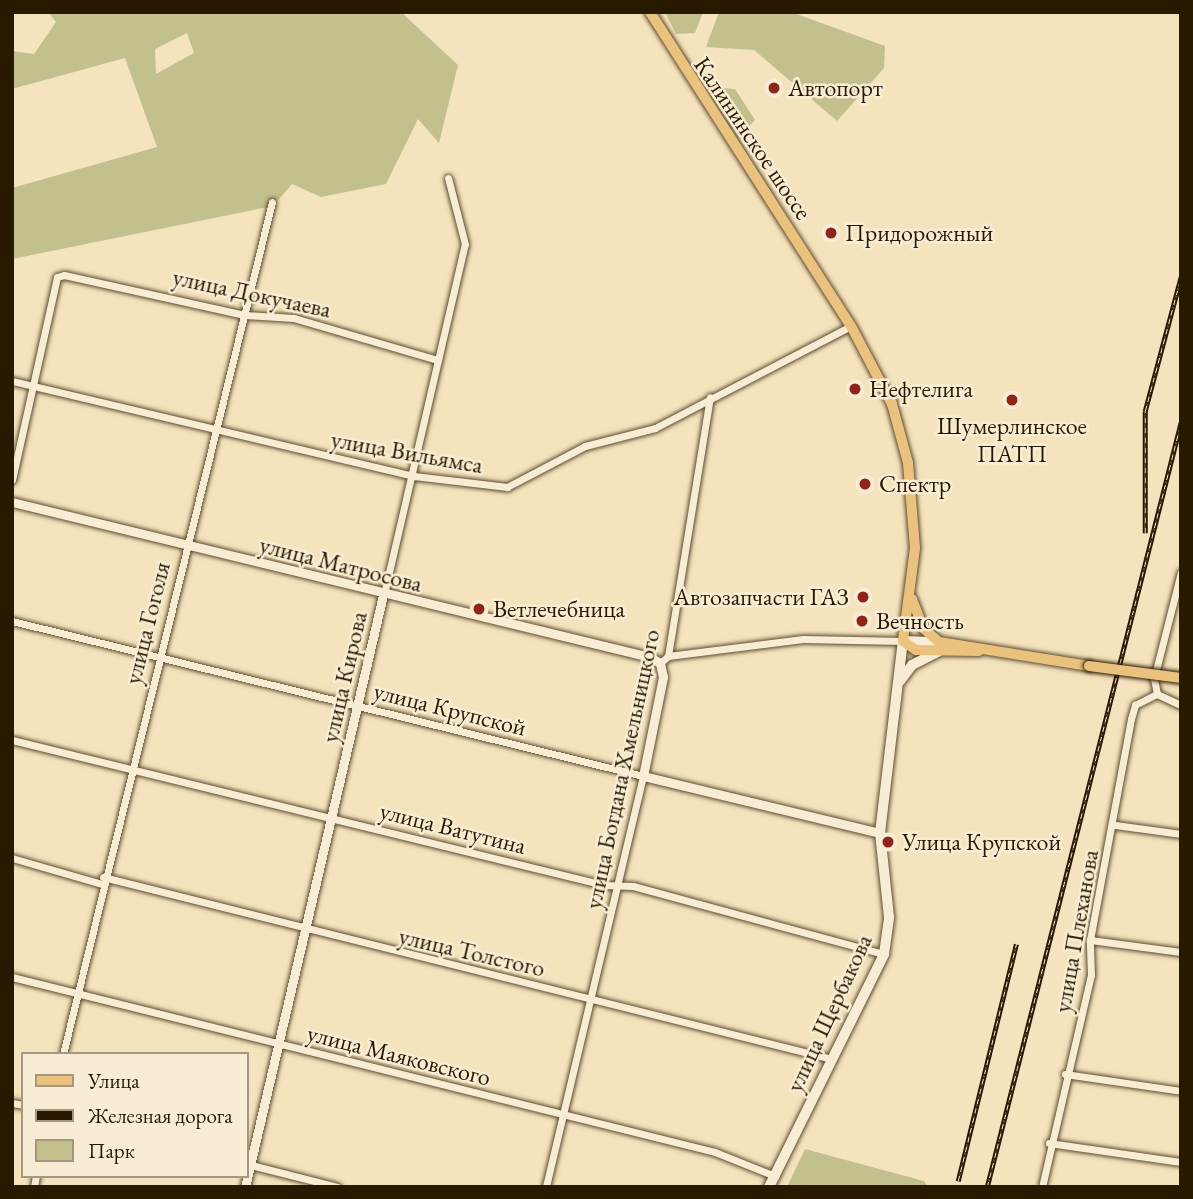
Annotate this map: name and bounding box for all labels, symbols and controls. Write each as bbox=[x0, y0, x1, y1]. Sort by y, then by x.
street label: Калининское шоссе bbox=[688, 51, 818, 225]
place label: Автопорт bbox=[788, 74, 883, 102]
marker: Автопорт bbox=[766, 80, 782, 96]
place label: Придорожный bbox=[845, 219, 993, 247]
marker: Придорожный bbox=[823, 225, 839, 241]
street label: улица Докучаева bbox=[170, 262, 334, 324]
place label: Нефтелига bbox=[869, 375, 973, 403]
marker: Нефтелига bbox=[847, 381, 863, 397]
marker: Шумерлинское ПАТП bbox=[1004, 392, 1020, 408]
place label: Шумерлинское ПАТП bbox=[937, 412, 1087, 468]
street label: улица Вильямса bbox=[329, 424, 485, 480]
place label: Спектр bbox=[879, 470, 951, 498]
marker: Спектр bbox=[857, 476, 873, 492]
street label: улица Матросова bbox=[257, 530, 425, 598]
street label: улица Гоголя bbox=[118, 559, 176, 687]
place label: Автозапчасти ГАЗ bbox=[673, 583, 849, 611]
marker: Автозапчасти ГАЗ bbox=[855, 589, 871, 605]
place label: Ветлечебница bbox=[493, 595, 625, 623]
marker: Ветлечебница bbox=[471, 601, 487, 617]
place label: Вечность bbox=[876, 607, 964, 635]
street label: улица Кирова bbox=[315, 609, 373, 745]
marker: Вечность bbox=[854, 613, 870, 629]
street label: улица Богдана Хмельницкого bbox=[578, 627, 666, 911]
street label: улица Крупской bbox=[371, 676, 529, 742]
street label: улица Ватутина bbox=[377, 796, 529, 860]
place label: Улица Крупской bbox=[902, 828, 1061, 856]
marker: Улица Крупской bbox=[880, 834, 896, 850]
street label: улица Плеханова bbox=[1047, 847, 1105, 1015]
street label: улица Толстого bbox=[396, 921, 548, 983]
street label: улица Щербакова bbox=[780, 930, 878, 1096]
street label: улица Маяковского bbox=[304, 1018, 494, 1092]
legend bbox=[21, 1052, 248, 1178]
text: Улица bbox=[88, 1067, 140, 1094]
text: Железная дорога bbox=[88, 1102, 233, 1129]
text: Парк bbox=[88, 1137, 135, 1164]

